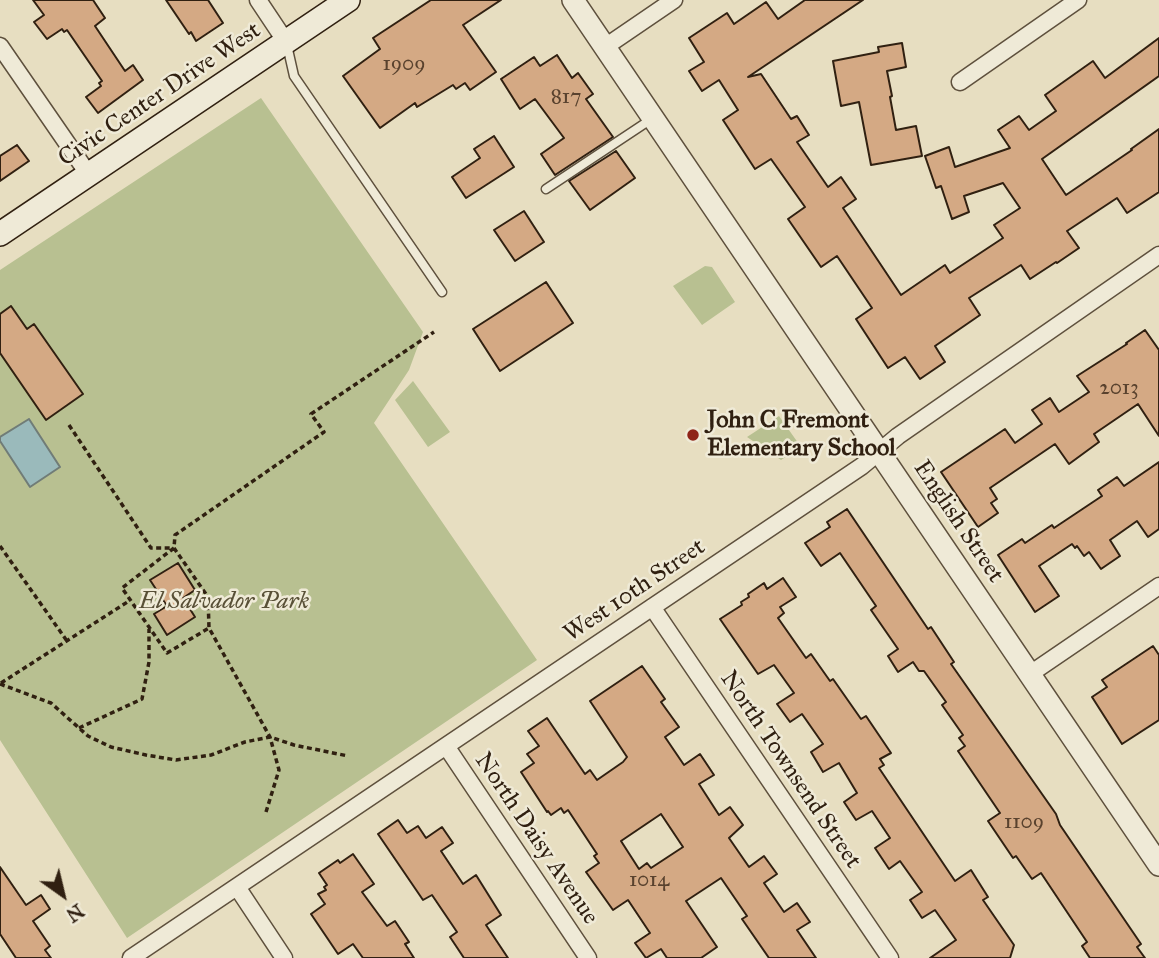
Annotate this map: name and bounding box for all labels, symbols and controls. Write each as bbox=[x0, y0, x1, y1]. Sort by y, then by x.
street label: Civic Center Drive West bbox=[53, 17, 267, 173]
house number: 1909 bbox=[383, 52, 425, 78]
house number: 817 bbox=[551, 85, 581, 111]
house number: 2013 bbox=[1099, 376, 1139, 402]
place label: John C Fremont Elementary School bbox=[707, 407, 896, 463]
marker: John C Fremont Elementary School bbox=[685, 427, 701, 443]
street label: English Street bbox=[907, 455, 1009, 589]
street label: West 10th Street bbox=[559, 533, 711, 649]
park label: El Salvador Park bbox=[139, 588, 309, 616]
street label: North Townsend Street bbox=[713, 666, 867, 874]
street label: North Daisy Avenue bbox=[468, 748, 604, 930]
house number: 1109 bbox=[1004, 810, 1044, 836]
north arrow bbox=[28, 860, 98, 930]
house number: 1014 bbox=[629, 868, 669, 894]
text: N bbox=[62, 899, 88, 927]

